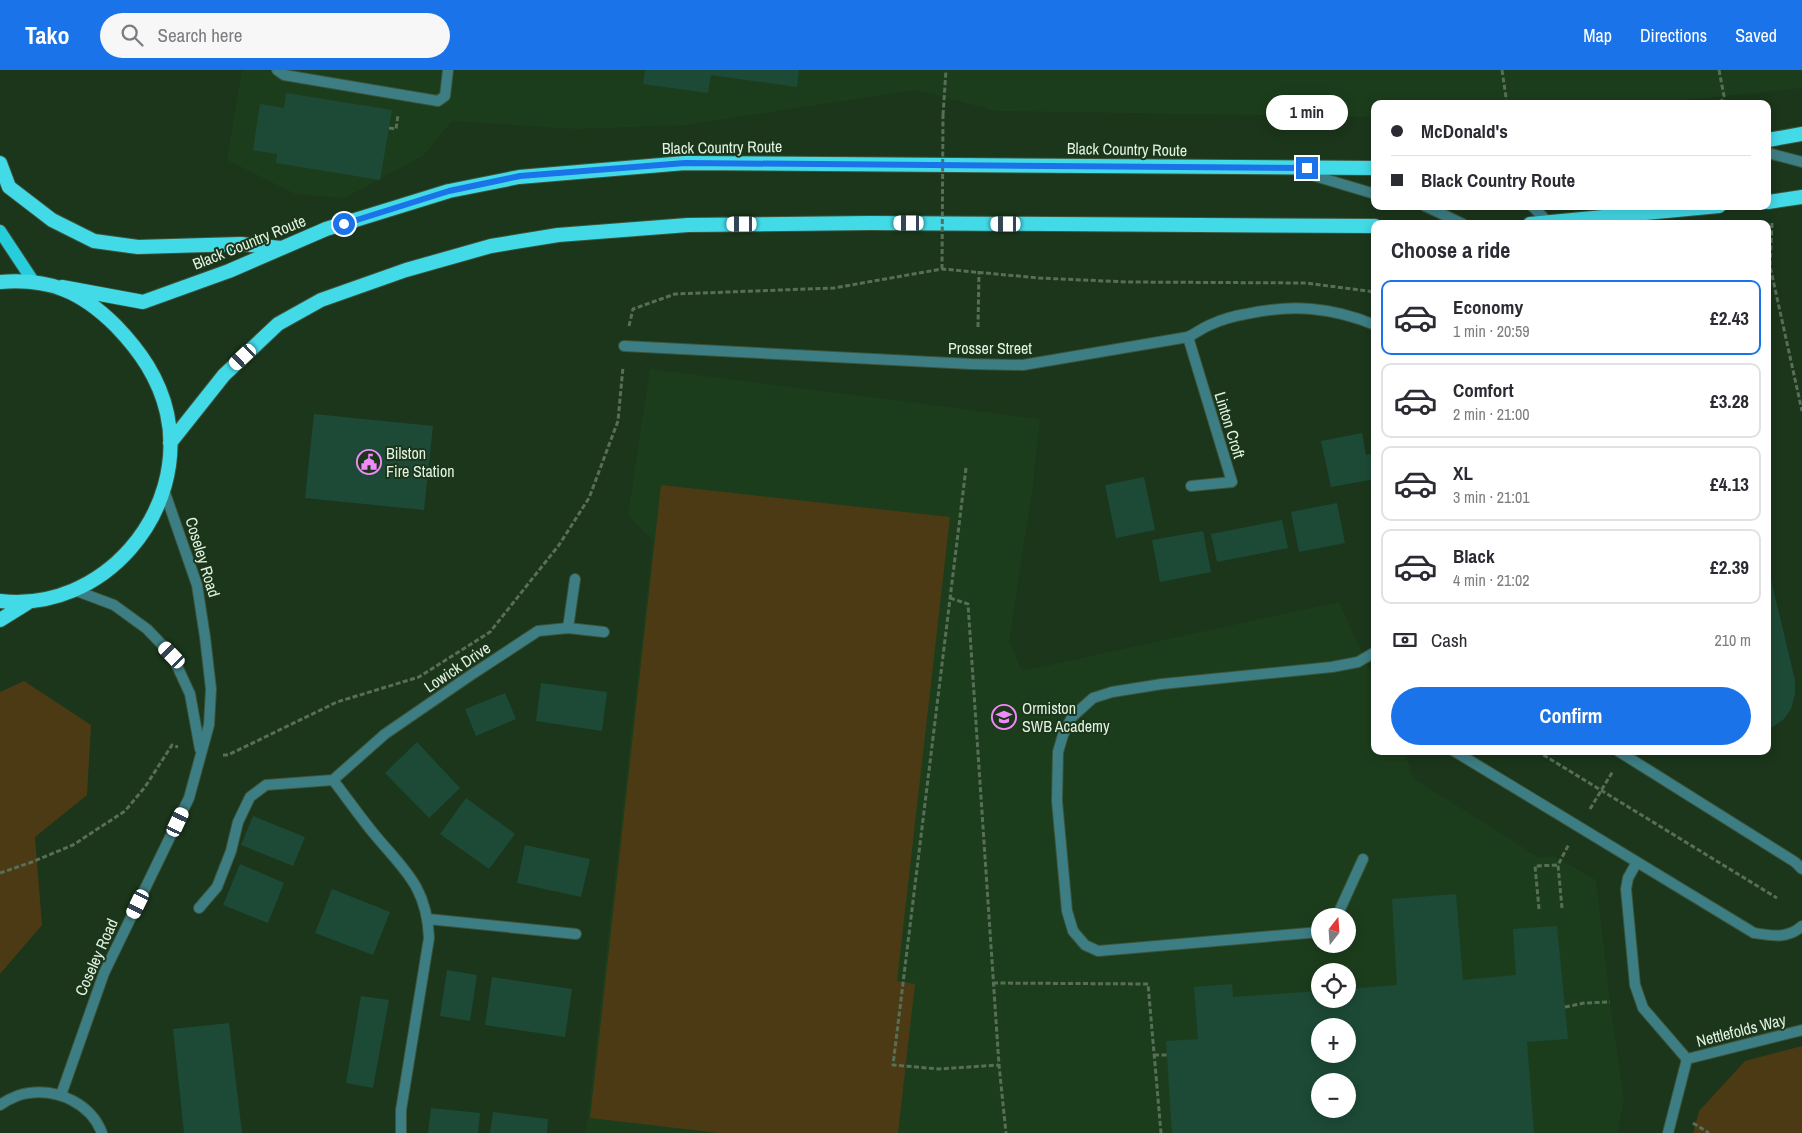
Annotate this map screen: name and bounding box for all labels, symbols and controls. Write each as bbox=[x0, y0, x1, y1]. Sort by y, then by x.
search box bbox=[100, 13, 450, 58]
text: Tako bbox=[25, 19, 70, 51]
icon: search bbox=[118, 21, 146, 49]
text: Search here bbox=[158, 22, 242, 48]
text: Map bbox=[1583, 23, 1612, 48]
text: Directions bbox=[1640, 23, 1707, 48]
text: Saved bbox=[1735, 23, 1777, 48]
callout: 1 min bbox=[1266, 96, 1348, 131]
text: 1 min bbox=[1290, 101, 1324, 123]
text: McDonald's bbox=[1421, 118, 1508, 144]
street label: Black Country Route bbox=[662, 135, 782, 159]
street label: Black Country Route bbox=[1067, 137, 1187, 161]
route end bbox=[1296, 157, 1318, 179]
text: Black Country Route bbox=[1421, 167, 1575, 193]
street label: Black Country Route bbox=[189, 209, 309, 275]
route start bbox=[333, 213, 355, 235]
car bbox=[894, 216, 924, 231]
car bbox=[727, 217, 757, 232]
car bbox=[991, 217, 1021, 232]
text: Choose a ride bbox=[1391, 235, 1510, 265]
text: Economy bbox=[1453, 294, 1523, 320]
icon: car bbox=[1393, 295, 1438, 340]
text: £2.43 bbox=[1710, 305, 1749, 331]
text: 1 min · 20:59 bbox=[1453, 320, 1530, 342]
street label: Prosser Street bbox=[948, 337, 1032, 359]
car bbox=[226, 341, 259, 373]
text: Comfort bbox=[1453, 377, 1514, 403]
icon: car bbox=[1393, 378, 1438, 423]
text: £3.28 bbox=[1710, 388, 1749, 414]
street label: Linton Croft bbox=[1209, 389, 1251, 461]
text: 2 min · 21:00 bbox=[1453, 403, 1530, 425]
place label: Bilston Fire Station bbox=[386, 442, 455, 482]
public building icon: Bilston Fire Station bbox=[356, 449, 382, 475]
text: XL bbox=[1453, 460, 1473, 486]
icon: car bbox=[1393, 461, 1438, 506]
text: £4.13 bbox=[1710, 471, 1749, 497]
text: 3 min · 21:01 bbox=[1453, 486, 1530, 508]
street label: Coseley Road bbox=[180, 514, 226, 600]
text: Black bbox=[1453, 543, 1495, 569]
icon: car bbox=[1393, 544, 1438, 589]
text: £2.39 bbox=[1710, 554, 1749, 580]
text: 4 min · 21:02 bbox=[1453, 569, 1530, 591]
icon: cash bbox=[1391, 626, 1419, 654]
text: Cash bbox=[1431, 627, 1467, 653]
text: 210 m bbox=[1715, 629, 1751, 651]
street label: Lowick Drive bbox=[419, 637, 495, 697]
car bbox=[156, 639, 187, 671]
button: Confirm bbox=[1391, 687, 1751, 745]
place label: Ormiston SWB Academy bbox=[1022, 697, 1110, 737]
school or university icon: Ormiston SWB Academy bbox=[991, 704, 1017, 730]
car bbox=[164, 805, 191, 839]
car bbox=[124, 887, 151, 921]
north arrow bbox=[1311, 908, 1356, 952]
map controls bbox=[1311, 908, 1356, 1118]
street label: Coseley Road bbox=[69, 915, 123, 999]
button: locate bbox=[1311, 963, 1356, 1008]
street label: Nettlefolds Way bbox=[1694, 1008, 1788, 1052]
button: + bbox=[1311, 1018, 1356, 1063]
button: − bbox=[1311, 1073, 1356, 1118]

